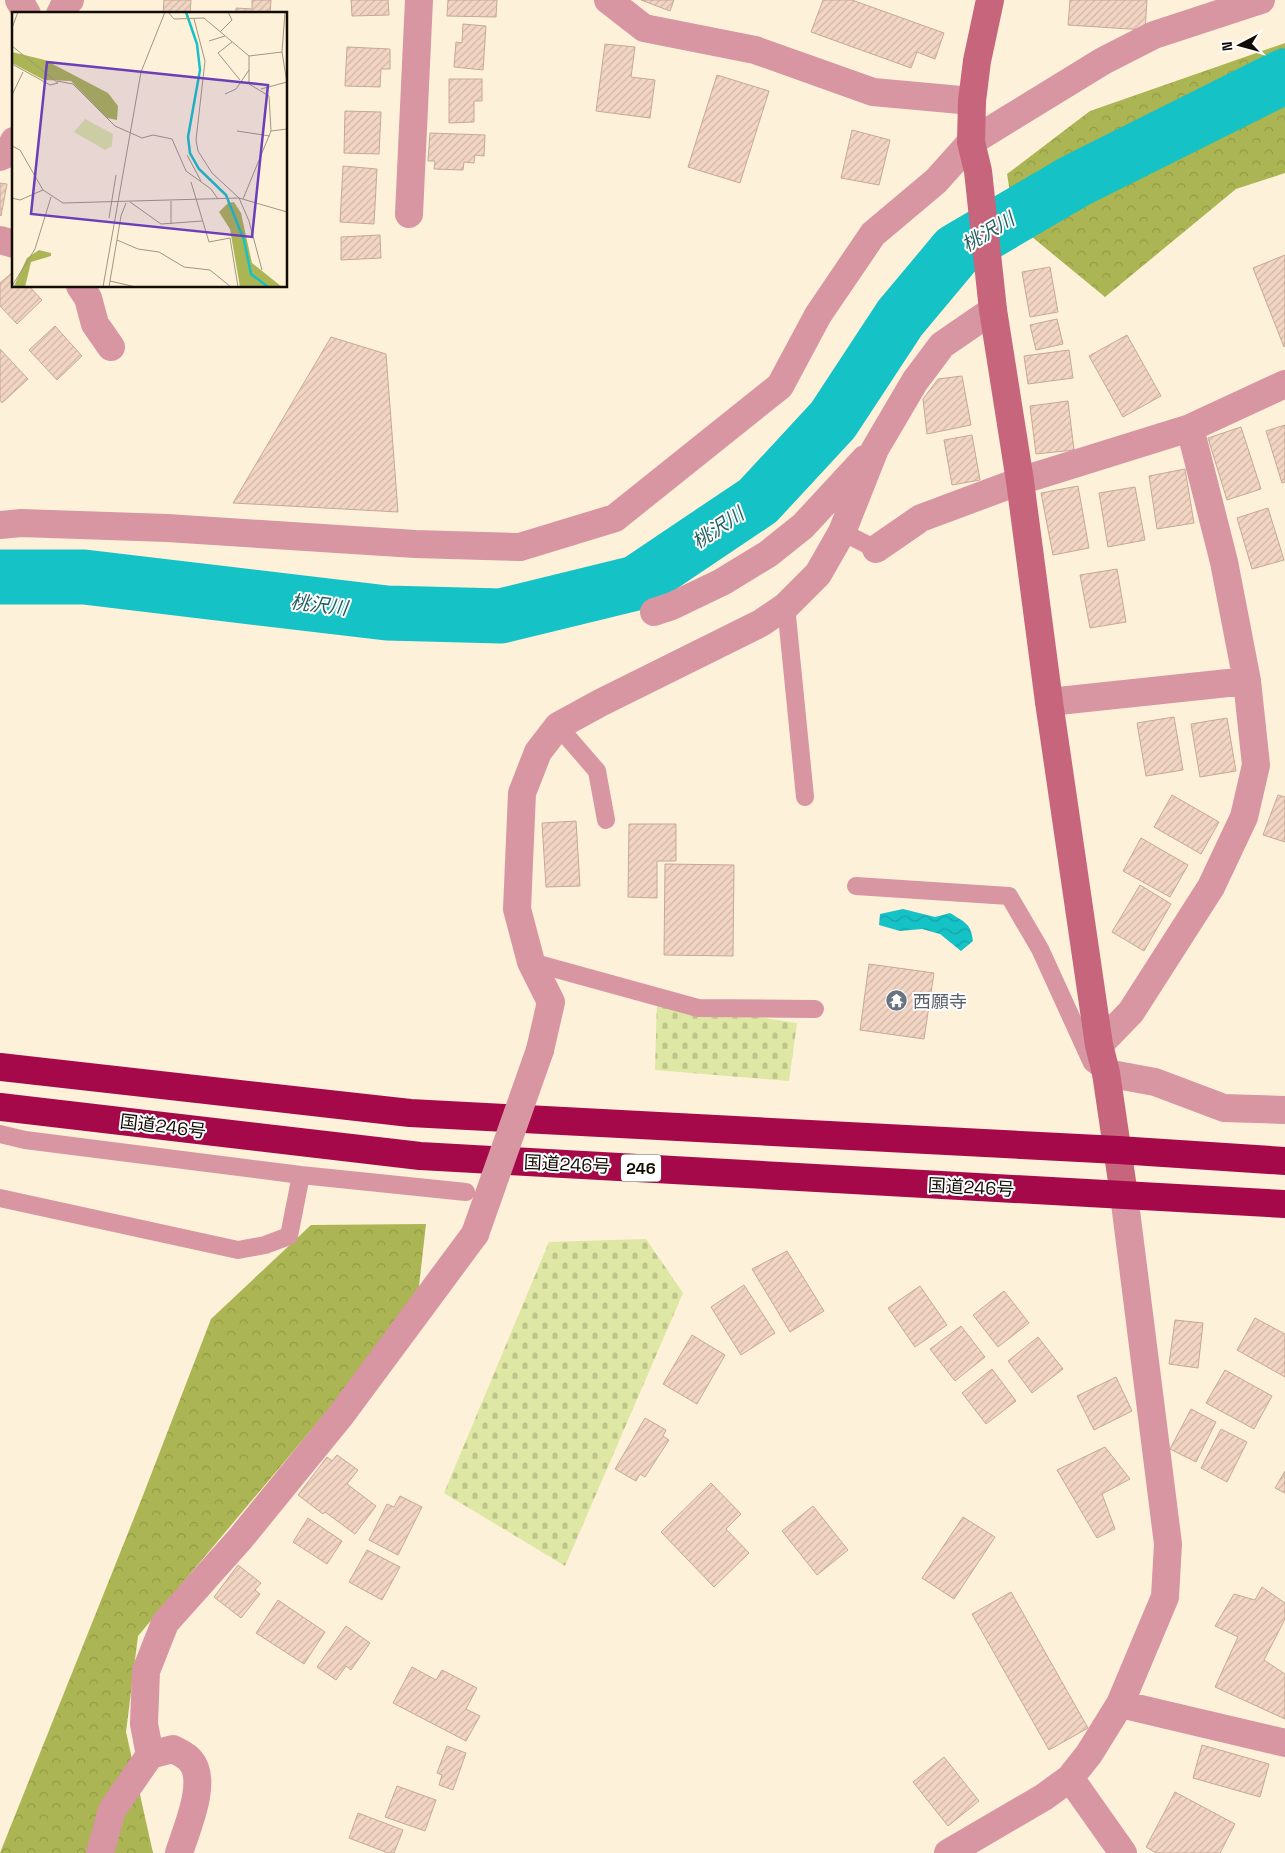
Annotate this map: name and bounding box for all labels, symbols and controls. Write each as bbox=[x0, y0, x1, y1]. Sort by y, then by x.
inset map bbox=[12, 12, 288, 288]
north arrow bbox=[1215, 20, 1265, 70]
text: N bbox=[1218, 41, 1237, 52]
water label: 桃沢川 bbox=[957, 206, 1021, 257]
water label: 桃沢川 bbox=[687, 501, 750, 554]
water label: 桃沢川 bbox=[289, 589, 351, 621]
temple icon: 西願寺 bbox=[885, 989, 909, 1013]
place label: 西願寺 bbox=[913, 990, 967, 1013]
street label: 国道246号 bbox=[119, 1109, 207, 1143]
street label: 国道246号 bbox=[523, 1150, 611, 1178]
road number: 246 bbox=[621, 1154, 661, 1182]
street label: 国道246号 bbox=[927, 1173, 1015, 1201]

